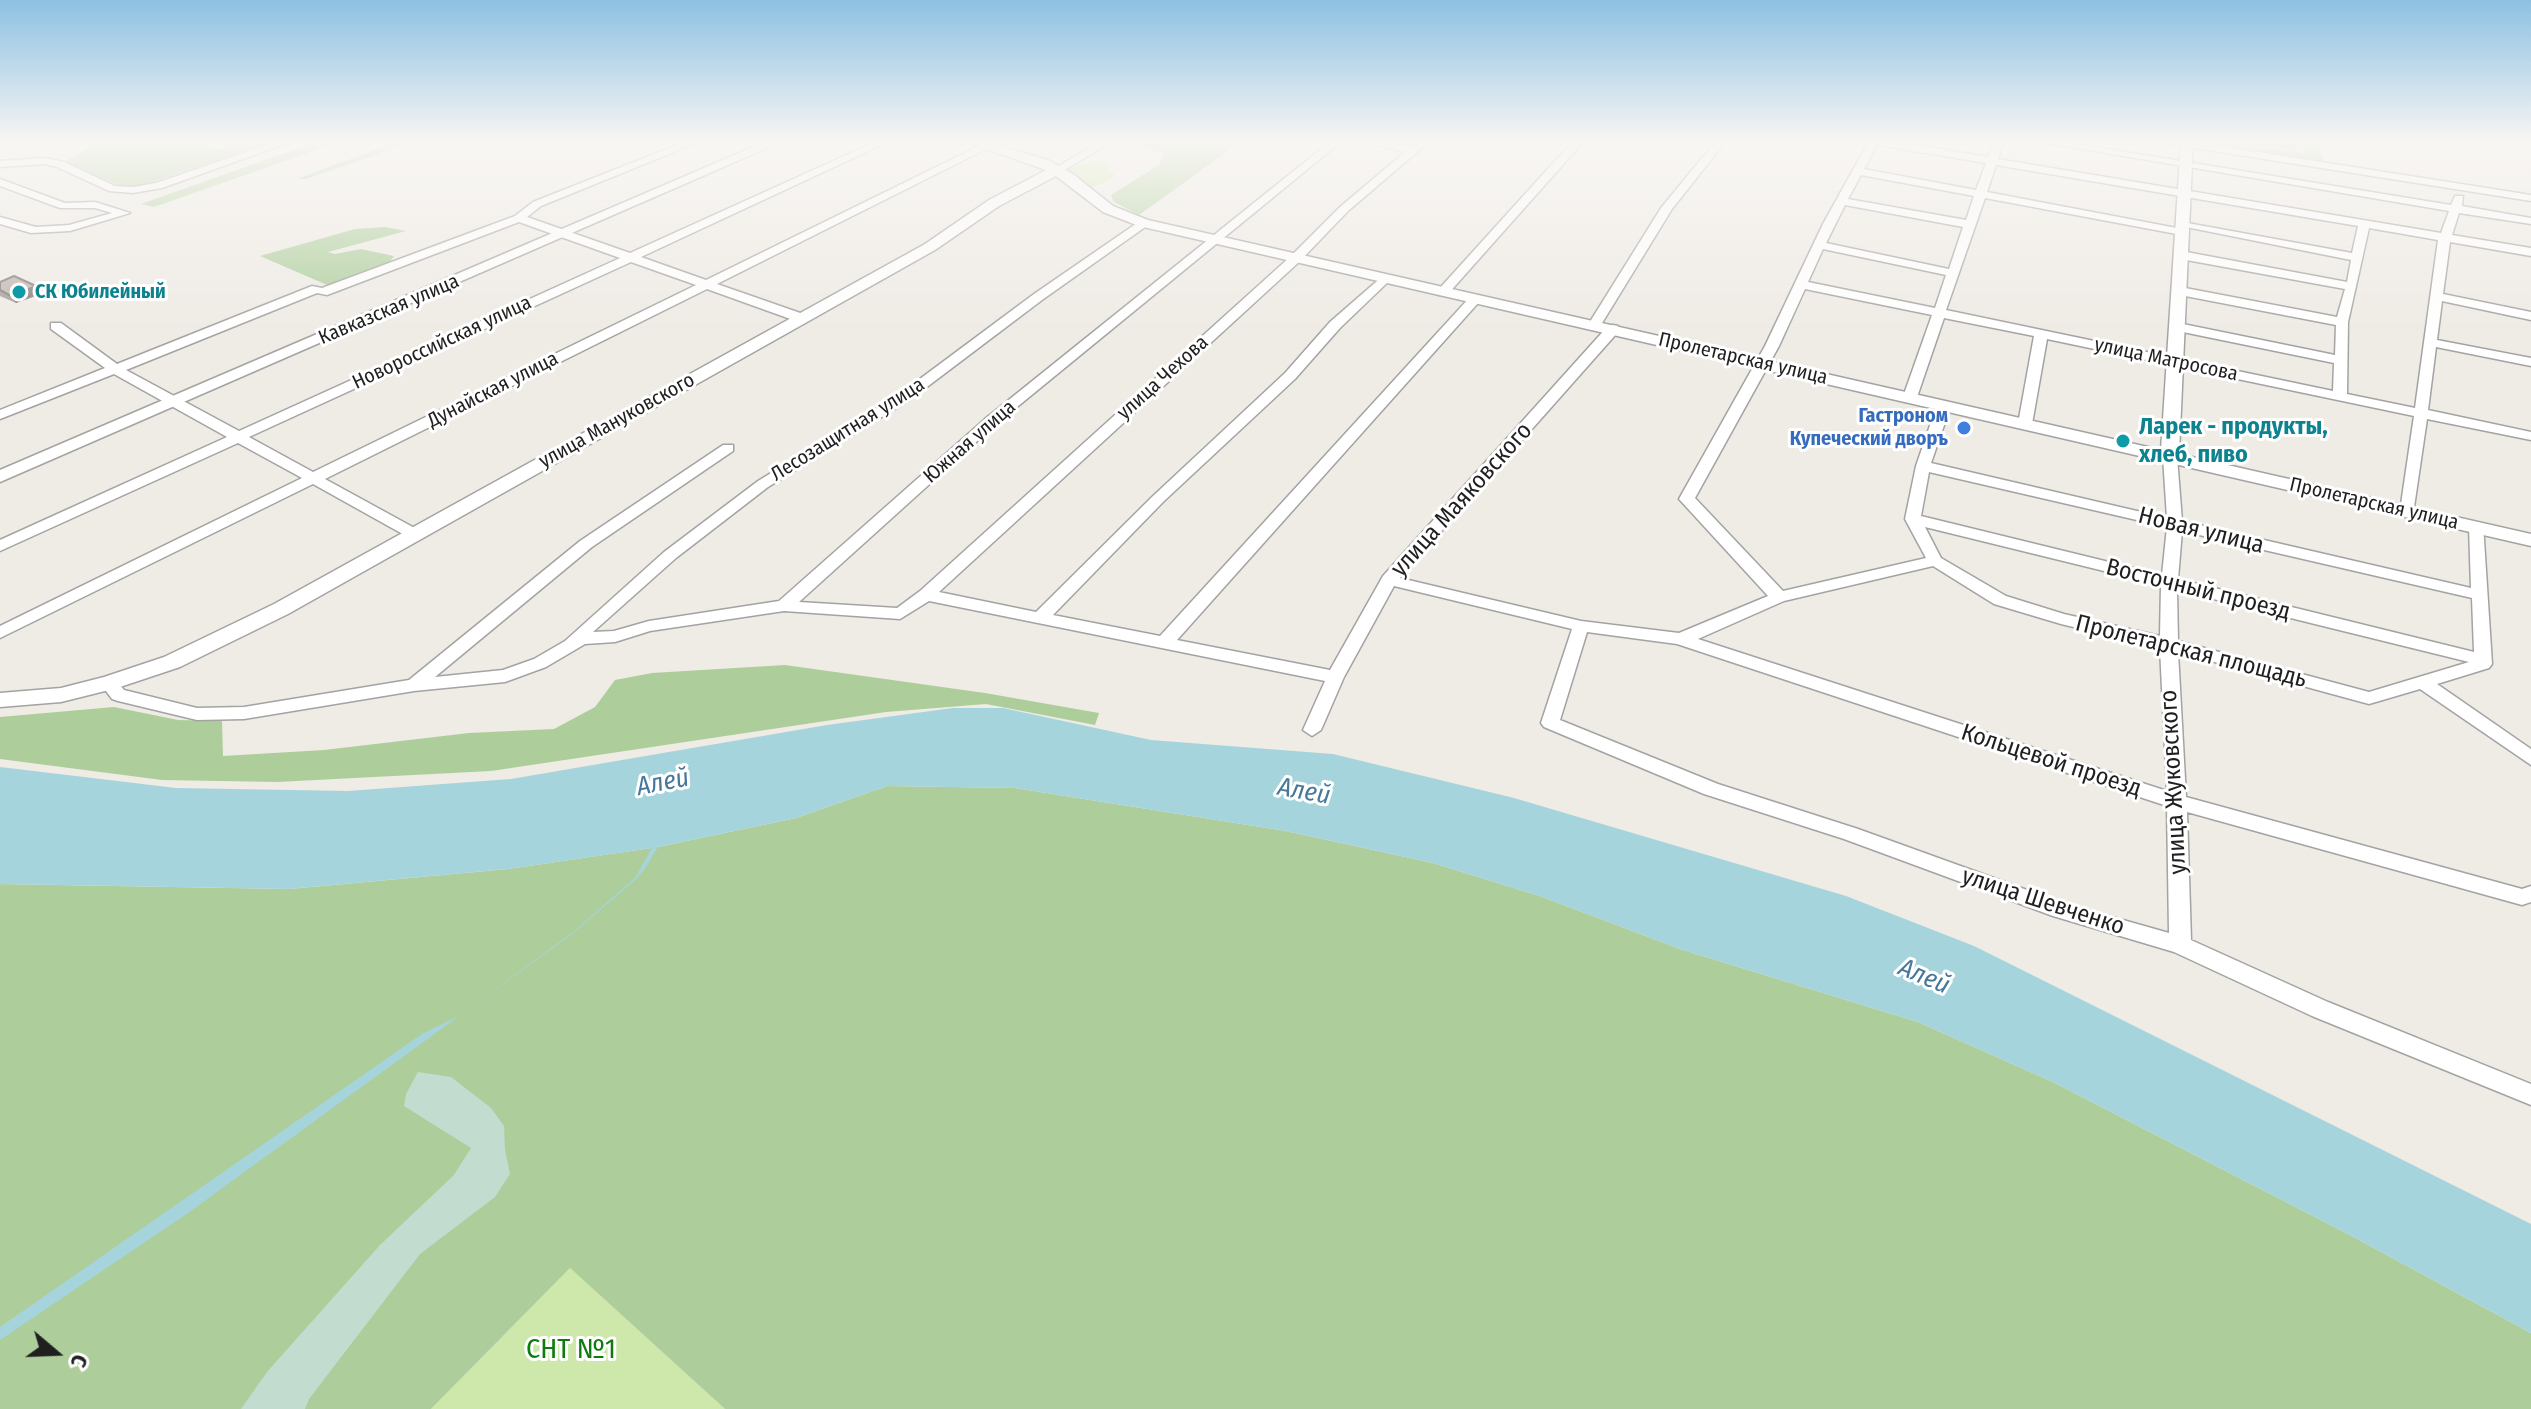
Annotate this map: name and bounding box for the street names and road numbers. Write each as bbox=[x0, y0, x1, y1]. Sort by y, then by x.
street label: Кавказская улица bbox=[315, 270, 463, 350]
street label: Новороссийская улица bbox=[349, 291, 535, 395]
street label: Пролетарская улица bbox=[1656, 328, 1830, 390]
street label: улица Чехова bbox=[1113, 331, 1213, 425]
street label: улица Матросова bbox=[2092, 333, 2240, 387]
street label: Дунайская улица bbox=[424, 347, 562, 433]
street label: улица Мануковского bbox=[535, 368, 699, 474]
street label: Лесозащитная улица bbox=[767, 373, 929, 487]
street label: Южная улица bbox=[919, 396, 1021, 488]
street label: улица Маяковского bbox=[1385, 417, 1539, 583]
street label: Пролетарская улица bbox=[2287, 473, 2461, 535]
street label: Новая улица bbox=[2135, 501, 2267, 561]
street label: Восточный проезд bbox=[2103, 553, 2293, 627]
street label: Пролетарская площадь bbox=[2072, 609, 2310, 695]
street label: улица Жуковского bbox=[2155, 689, 2193, 875]
street label: Кольцевой проезд bbox=[1957, 718, 2145, 804]
street label: улица Шевченко bbox=[1958, 862, 2128, 942]

